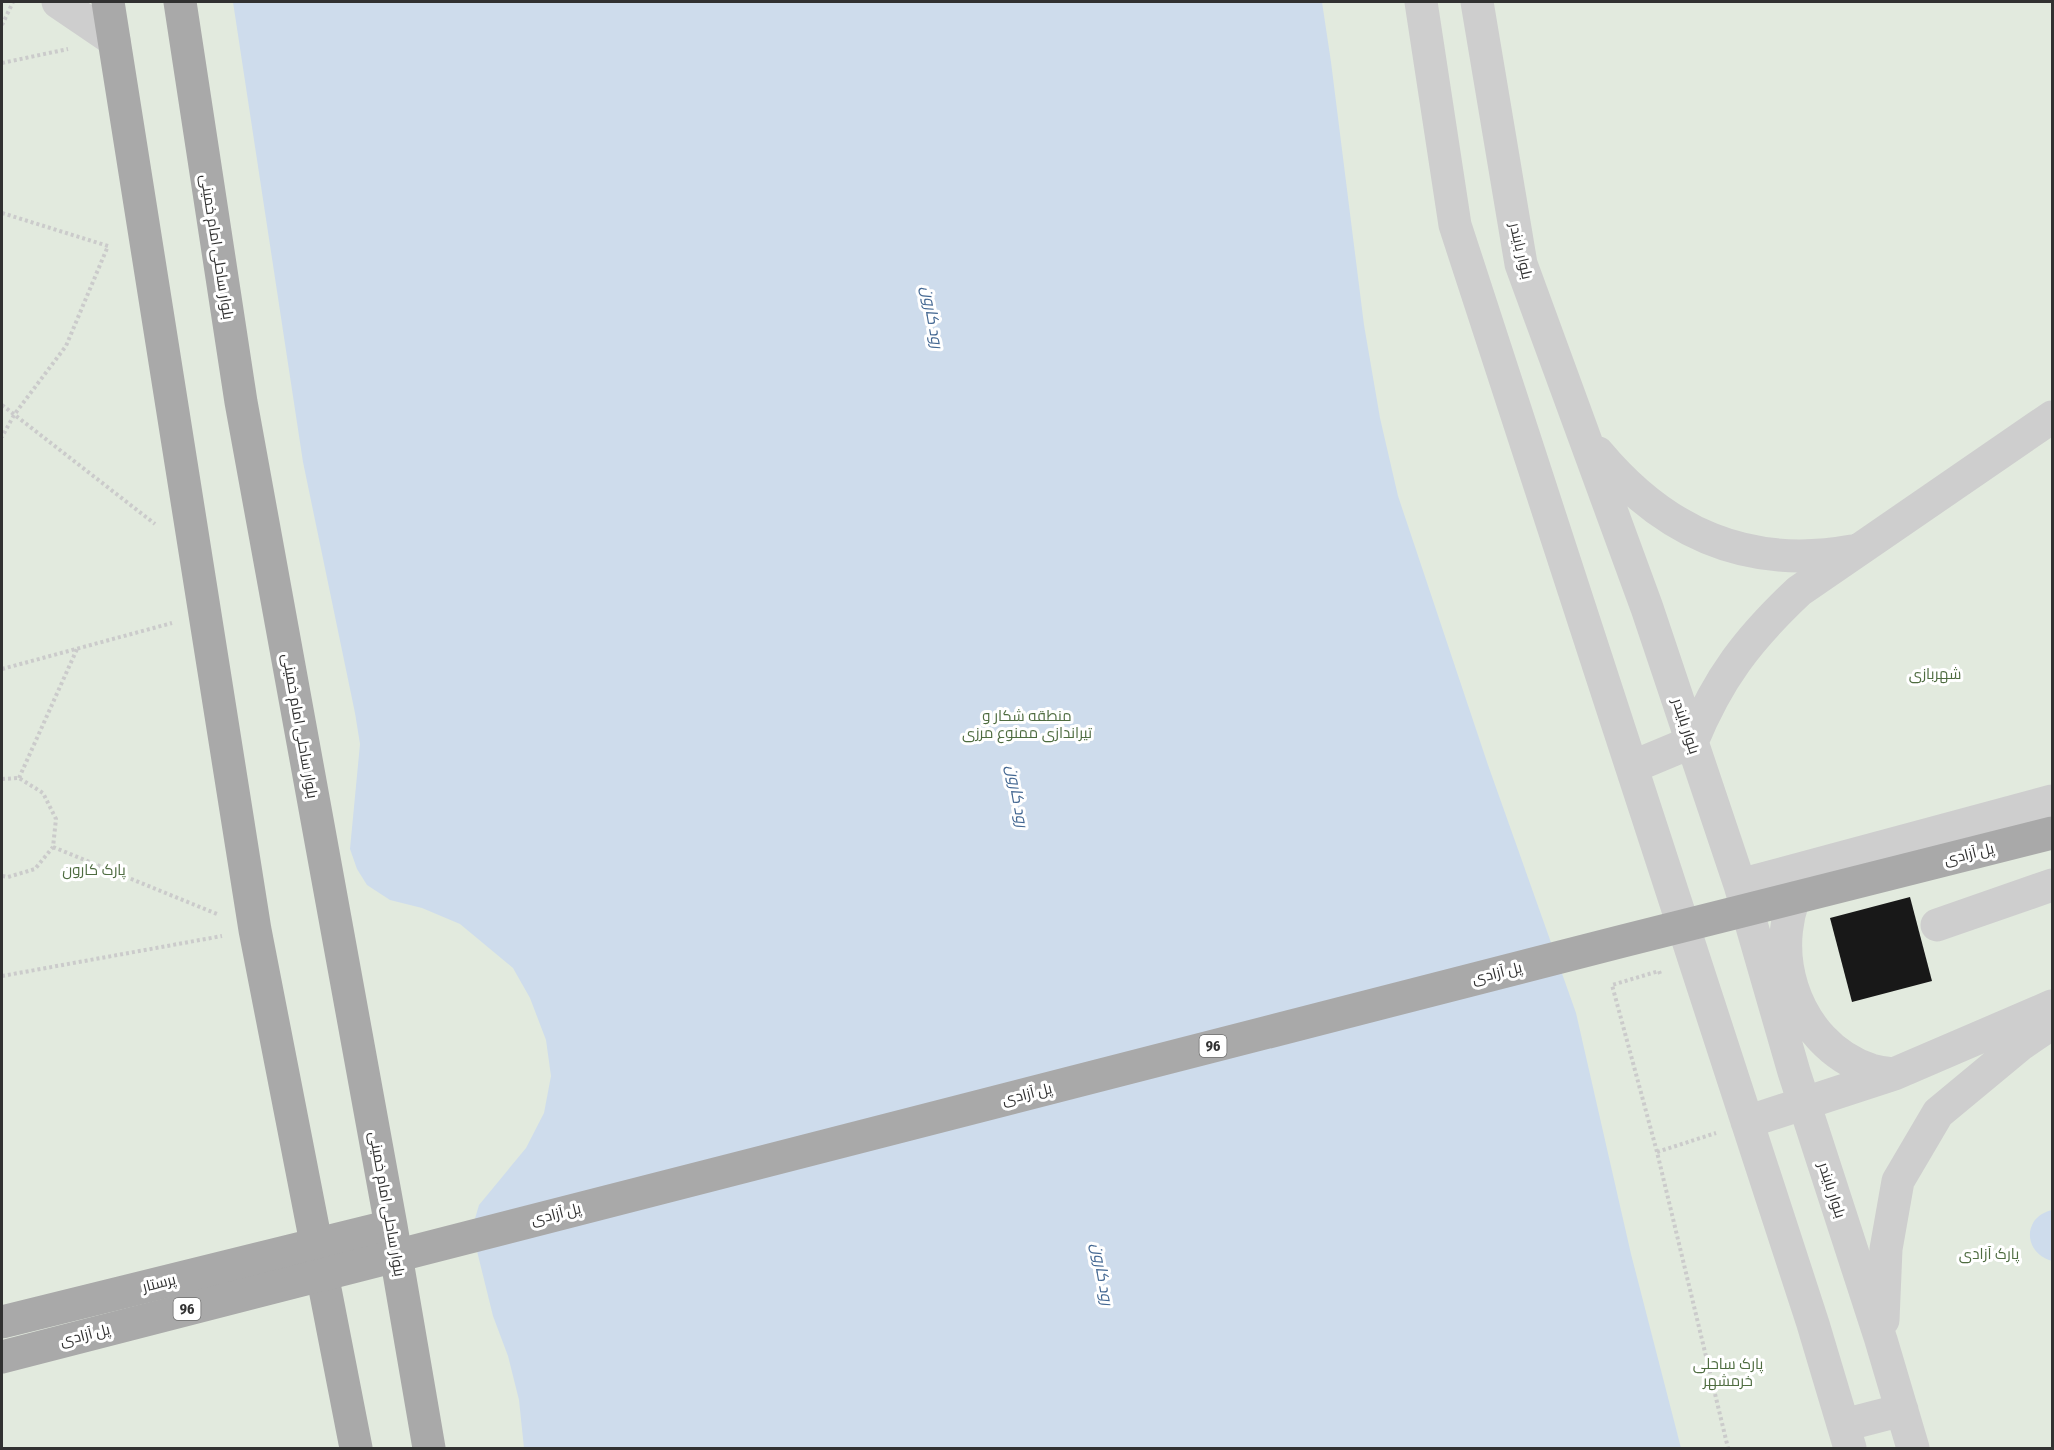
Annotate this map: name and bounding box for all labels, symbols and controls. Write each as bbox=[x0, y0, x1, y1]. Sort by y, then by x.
street label: بلوار ساحلی امام خمینی bbox=[196, 173, 237, 321]
street label: بلوار بایندر bbox=[1506, 220, 1536, 281]
water label: رود کارون bbox=[918, 285, 948, 351]
street label: بلوار ساحلی امام خمینی bbox=[277, 652, 322, 800]
park label: شهربازی bbox=[1909, 665, 1961, 684]
street label: بلوار بایندر bbox=[1668, 695, 1703, 756]
park label: منطقه شکار و تیراندازی ممنوع مرزی bbox=[962, 707, 1092, 744]
water label: رود کارون bbox=[1003, 764, 1033, 830]
street label: پل آزادی bbox=[1942, 839, 1996, 870]
park label: پارک کارون bbox=[62, 861, 126, 880]
street label: پل آزادی bbox=[1470, 958, 1524, 989]
road number: 96 bbox=[1200, 1035, 1226, 1057]
street label: پل آزادی bbox=[1000, 1079, 1054, 1110]
street label: بلوار ساحلی امام خمینی bbox=[364, 1130, 409, 1278]
street label: بلوار بایندر bbox=[1814, 1159, 1849, 1220]
street label: پل آزادی bbox=[529, 1199, 583, 1230]
water label: رود کارون bbox=[1088, 1242, 1118, 1308]
park label: پارک آزادی bbox=[1959, 1245, 2019, 1264]
street label: پرستار bbox=[140, 1270, 178, 1297]
road number: 96 bbox=[174, 1298, 201, 1320]
street label: پل آزادی bbox=[58, 1320, 112, 1351]
park label: پارک ساحلی خرمشهر bbox=[1693, 1355, 1763, 1391]

